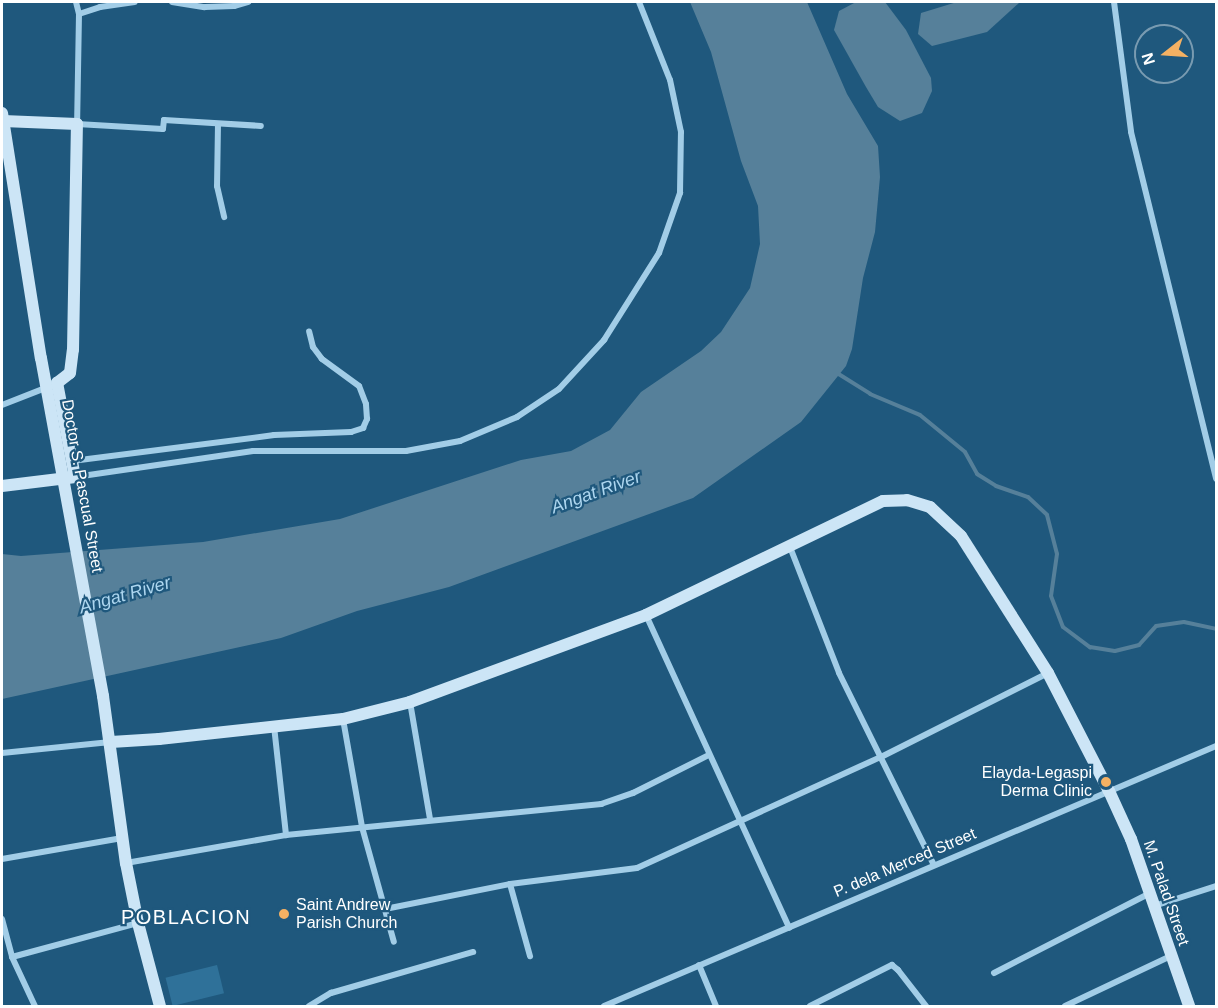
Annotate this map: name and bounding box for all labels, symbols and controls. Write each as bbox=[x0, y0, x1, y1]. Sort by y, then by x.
north arrow bbox=[1134, 24, 1194, 84]
text: N bbox=[1138, 51, 1158, 67]
street label: Doctor S. Pascual Street bbox=[57, 398, 107, 574]
water label: Angat River bbox=[548, 466, 644, 518]
water label: Angat River bbox=[77, 572, 173, 618]
place label: Elayda-Legaspi Derma Clinic bbox=[982, 763, 1092, 801]
marker: Elayda-Legaspi Derma Clinic bbox=[1097, 773, 1115, 791]
street label: P. dela Merced Street bbox=[831, 824, 979, 902]
street label: M. Palad Street bbox=[1139, 838, 1193, 948]
place label: Saint Andrew Parish Church bbox=[296, 895, 397, 933]
district label: POBLACION bbox=[121, 905, 251, 929]
marker: Saint Andrew Parish Church bbox=[277, 907, 291, 921]

